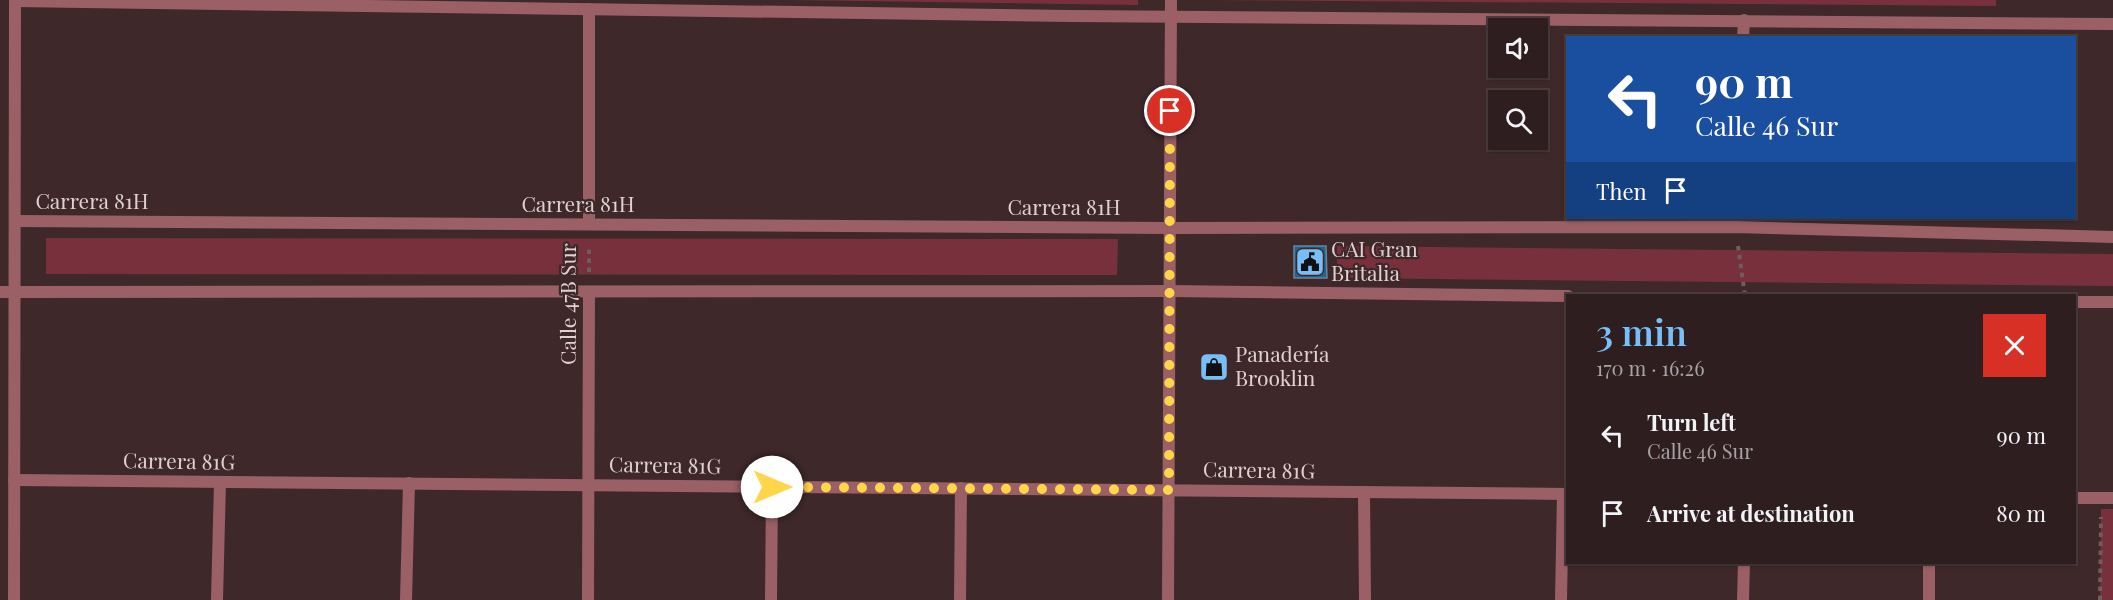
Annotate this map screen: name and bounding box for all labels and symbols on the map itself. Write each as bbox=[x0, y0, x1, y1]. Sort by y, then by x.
pin bbox=[1144, 85, 1195, 136]
street label: Carrera 81H bbox=[35, 186, 149, 214]
street label: Carrera 81H bbox=[521, 189, 635, 217]
street label: Carrera 81H bbox=[1007, 192, 1121, 220]
place label: CAI Gran Britalia bbox=[1331, 234, 1418, 286]
street label: Calle 47B Sur bbox=[553, 242, 581, 365]
public building icon: CAI Gran Britalia bbox=[1294, 246, 1326, 278]
place label: Panadería Brooklin bbox=[1235, 339, 1330, 391]
shop icon: Panadería Brooklin bbox=[1198, 351, 1230, 383]
street label: Carrera 81G bbox=[123, 445, 236, 475]
street label: Carrera 81G bbox=[609, 449, 722, 479]
street label: Carrera 81G bbox=[1203, 454, 1316, 484]
position arrow bbox=[740, 455, 804, 519]

